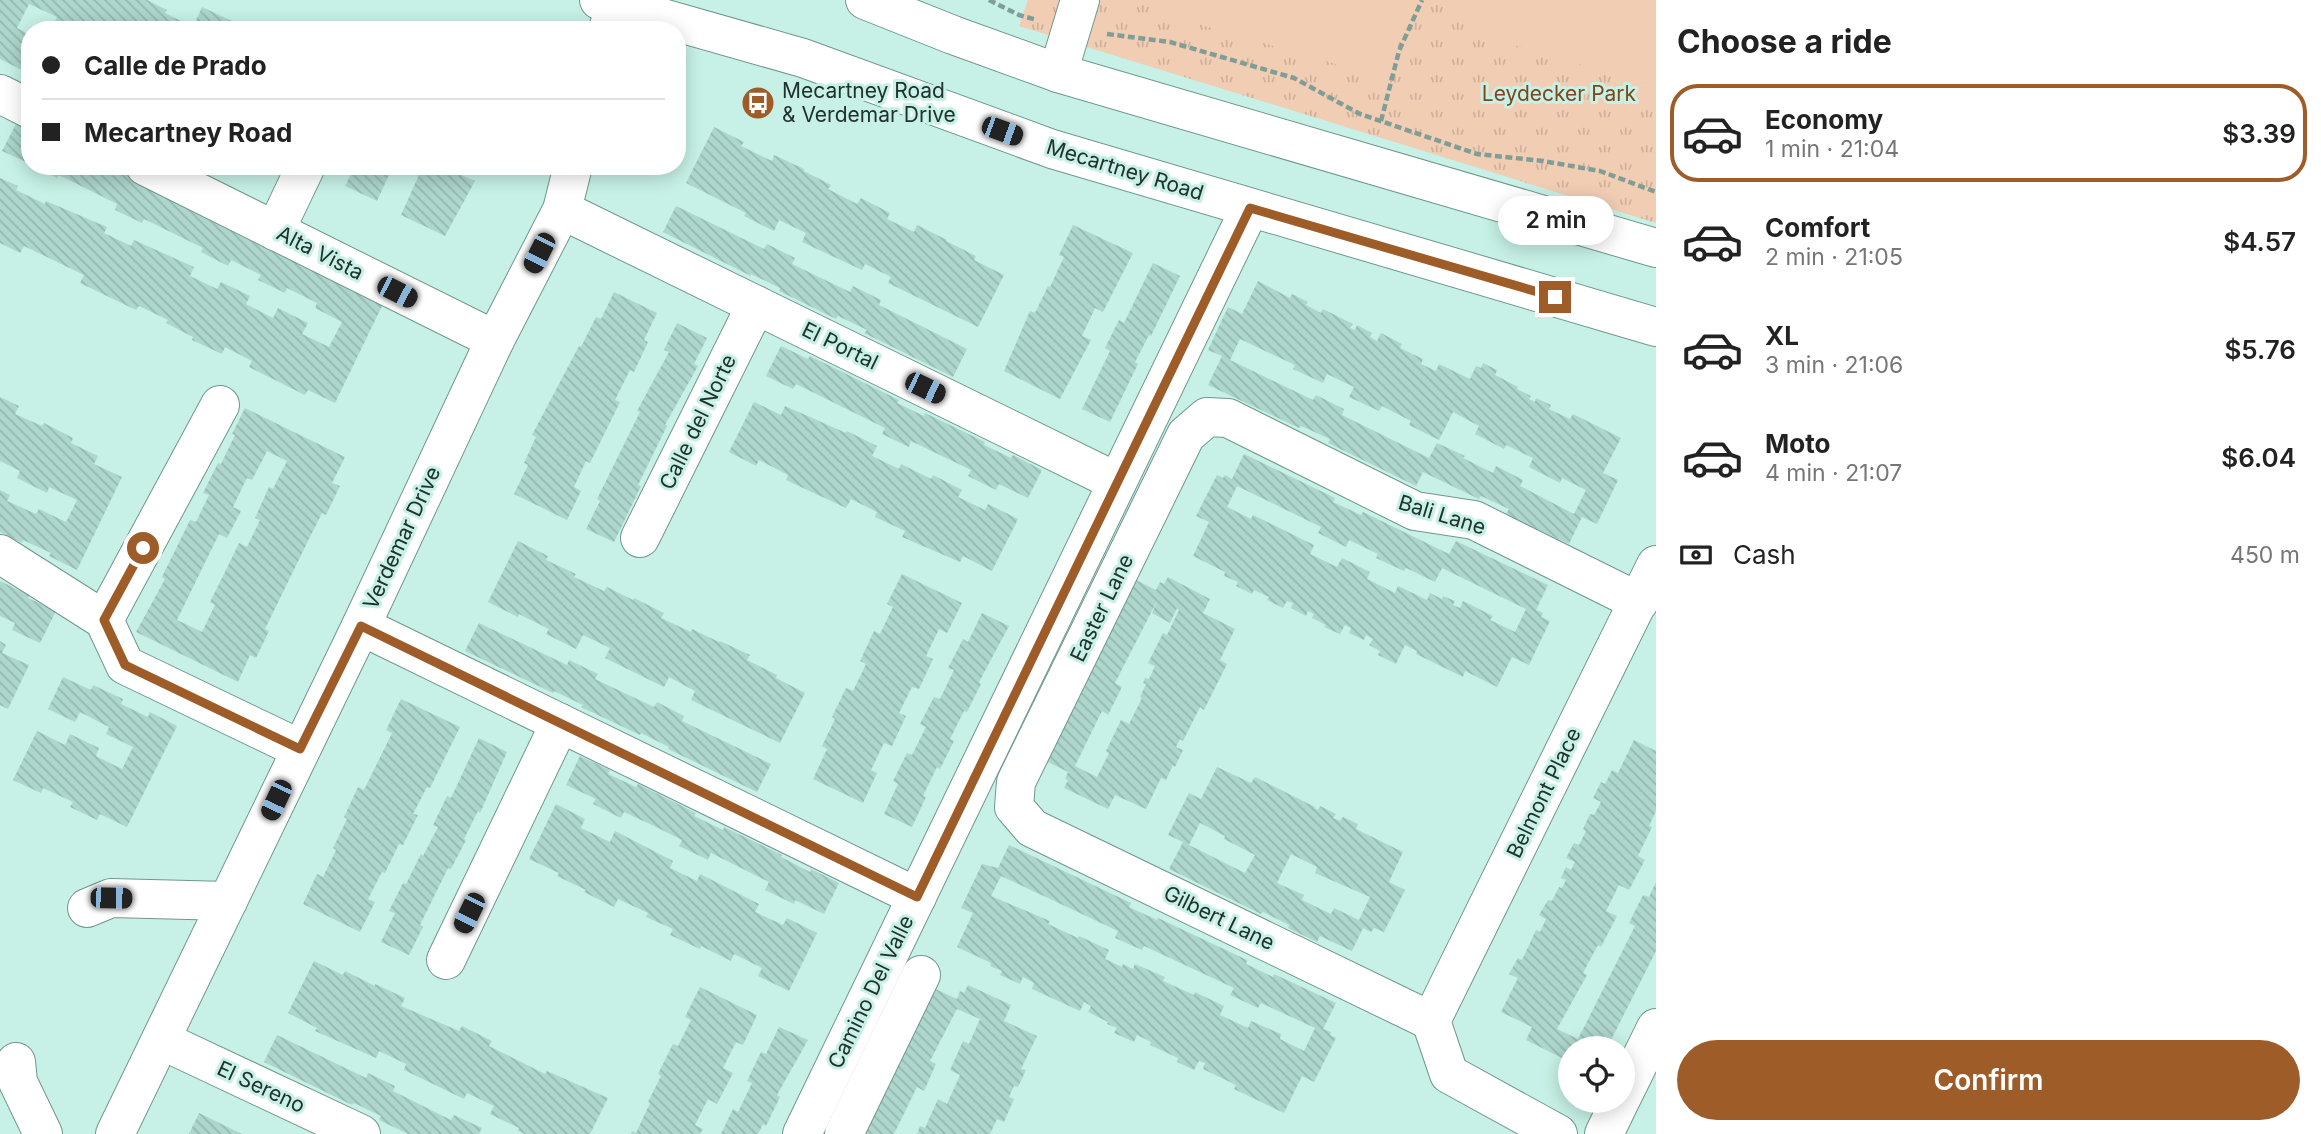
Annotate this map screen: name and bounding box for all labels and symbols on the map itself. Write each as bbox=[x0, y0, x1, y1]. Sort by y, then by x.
place label: Mecartney Road & Verdemar Drive bbox=[782, 78, 956, 127]
park label: Leydecker Park bbox=[1482, 81, 1637, 106]
bus stop icon: Mecartney Road & Verdemar Drive bbox=[739, 84, 777, 122]
car bbox=[979, 114, 1026, 148]
street label: Mecartney Road bbox=[1044, 134, 1207, 205]
callout: 2 min bbox=[1497, 196, 1613, 244]
street label: Alta Vista bbox=[273, 220, 368, 285]
car bbox=[521, 230, 558, 276]
car bbox=[374, 273, 421, 311]
route end bbox=[1539, 281, 1571, 313]
street label: El Portal bbox=[798, 316, 882, 375]
street label: Calle del Norte bbox=[654, 350, 741, 493]
car bbox=[902, 369, 949, 407]
street label: Verdemar Drive bbox=[358, 463, 446, 613]
street label: Bali Lane bbox=[1395, 489, 1489, 540]
route start bbox=[127, 532, 159, 564]
street label: Easter Lane bbox=[1065, 550, 1138, 666]
street label: Belmont Place bbox=[1501, 724, 1586, 862]
car bbox=[258, 777, 295, 823]
street label: Gilbert Lane bbox=[1160, 880, 1279, 955]
car bbox=[90, 887, 133, 909]
car bbox=[451, 890, 488, 936]
street label: Camino Del Valle bbox=[823, 911, 919, 1073]
street label: El Sereno bbox=[213, 1055, 309, 1118]

